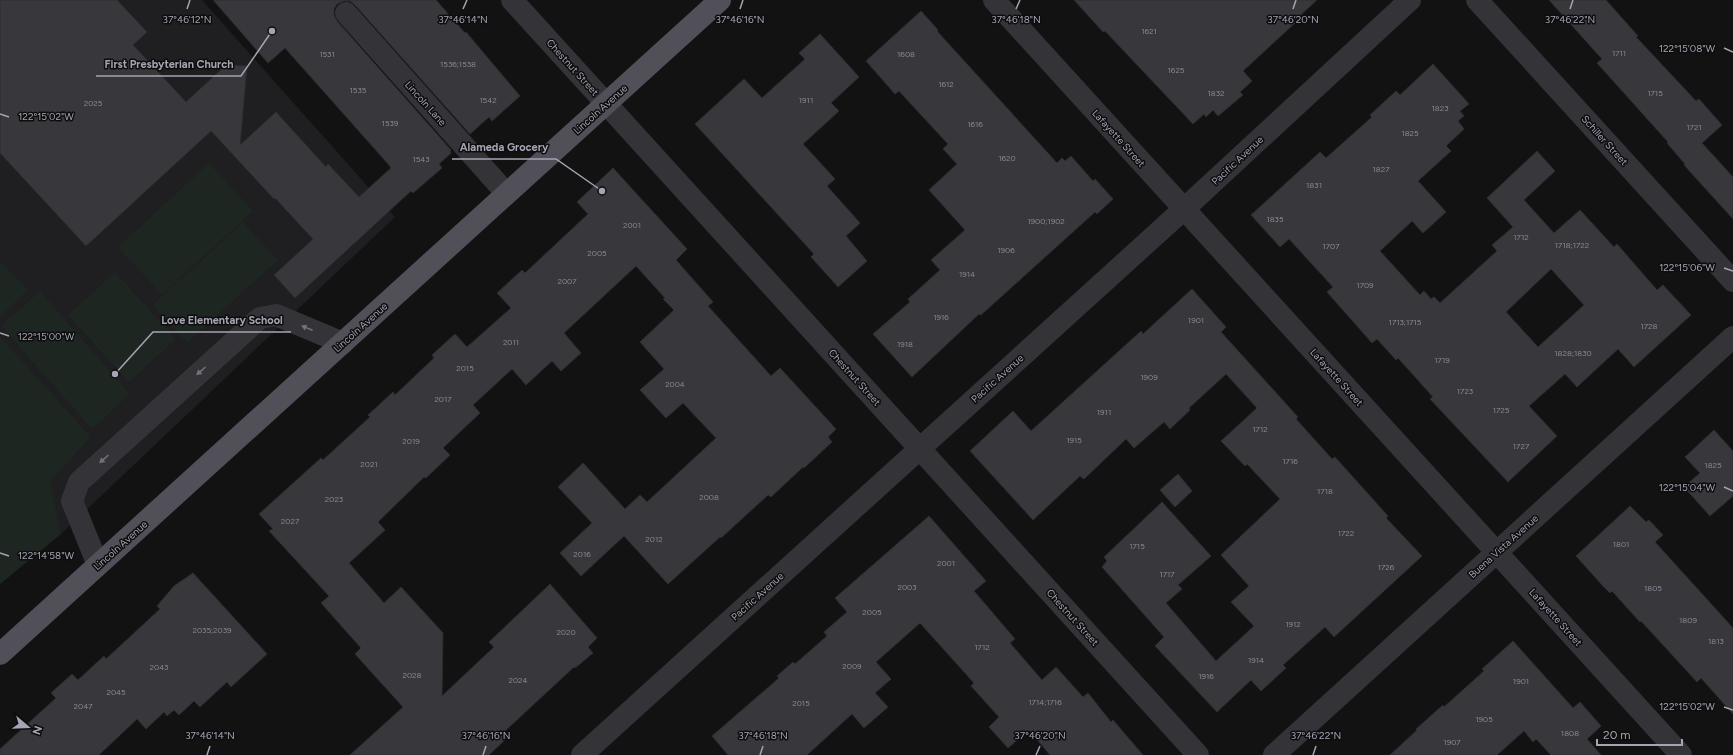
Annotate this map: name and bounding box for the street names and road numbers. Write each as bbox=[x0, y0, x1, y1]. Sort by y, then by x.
street label: Chestnut Street bbox=[544, 36, 602, 99]
street label: Lincoln Lane bbox=[402, 78, 450, 129]
street label: Lincoln Avenue bbox=[571, 81, 630, 137]
street label: Lafayette Street bbox=[1089, 107, 1148, 170]
street label: Schiller Street bbox=[1579, 113, 1631, 168]
street label: Pacific Avenue bbox=[1209, 133, 1266, 188]
street label: Lincoln Avenue bbox=[331, 299, 390, 355]
street label: Chestnut Street bbox=[826, 346, 884, 409]
street label: Lafayette Street bbox=[1307, 346, 1366, 409]
street label: Pacific Avenue bbox=[968, 351, 1027, 405]
street label: Buena Vista Avenue bbox=[1466, 511, 1541, 581]
street label: Lincoln Avenue bbox=[91, 517, 150, 573]
street label: Pacific Avenue bbox=[728, 569, 787, 623]
street label: Chestnut Street bbox=[1044, 586, 1102, 649]
street label: Lafayette Street bbox=[1526, 586, 1585, 649]

